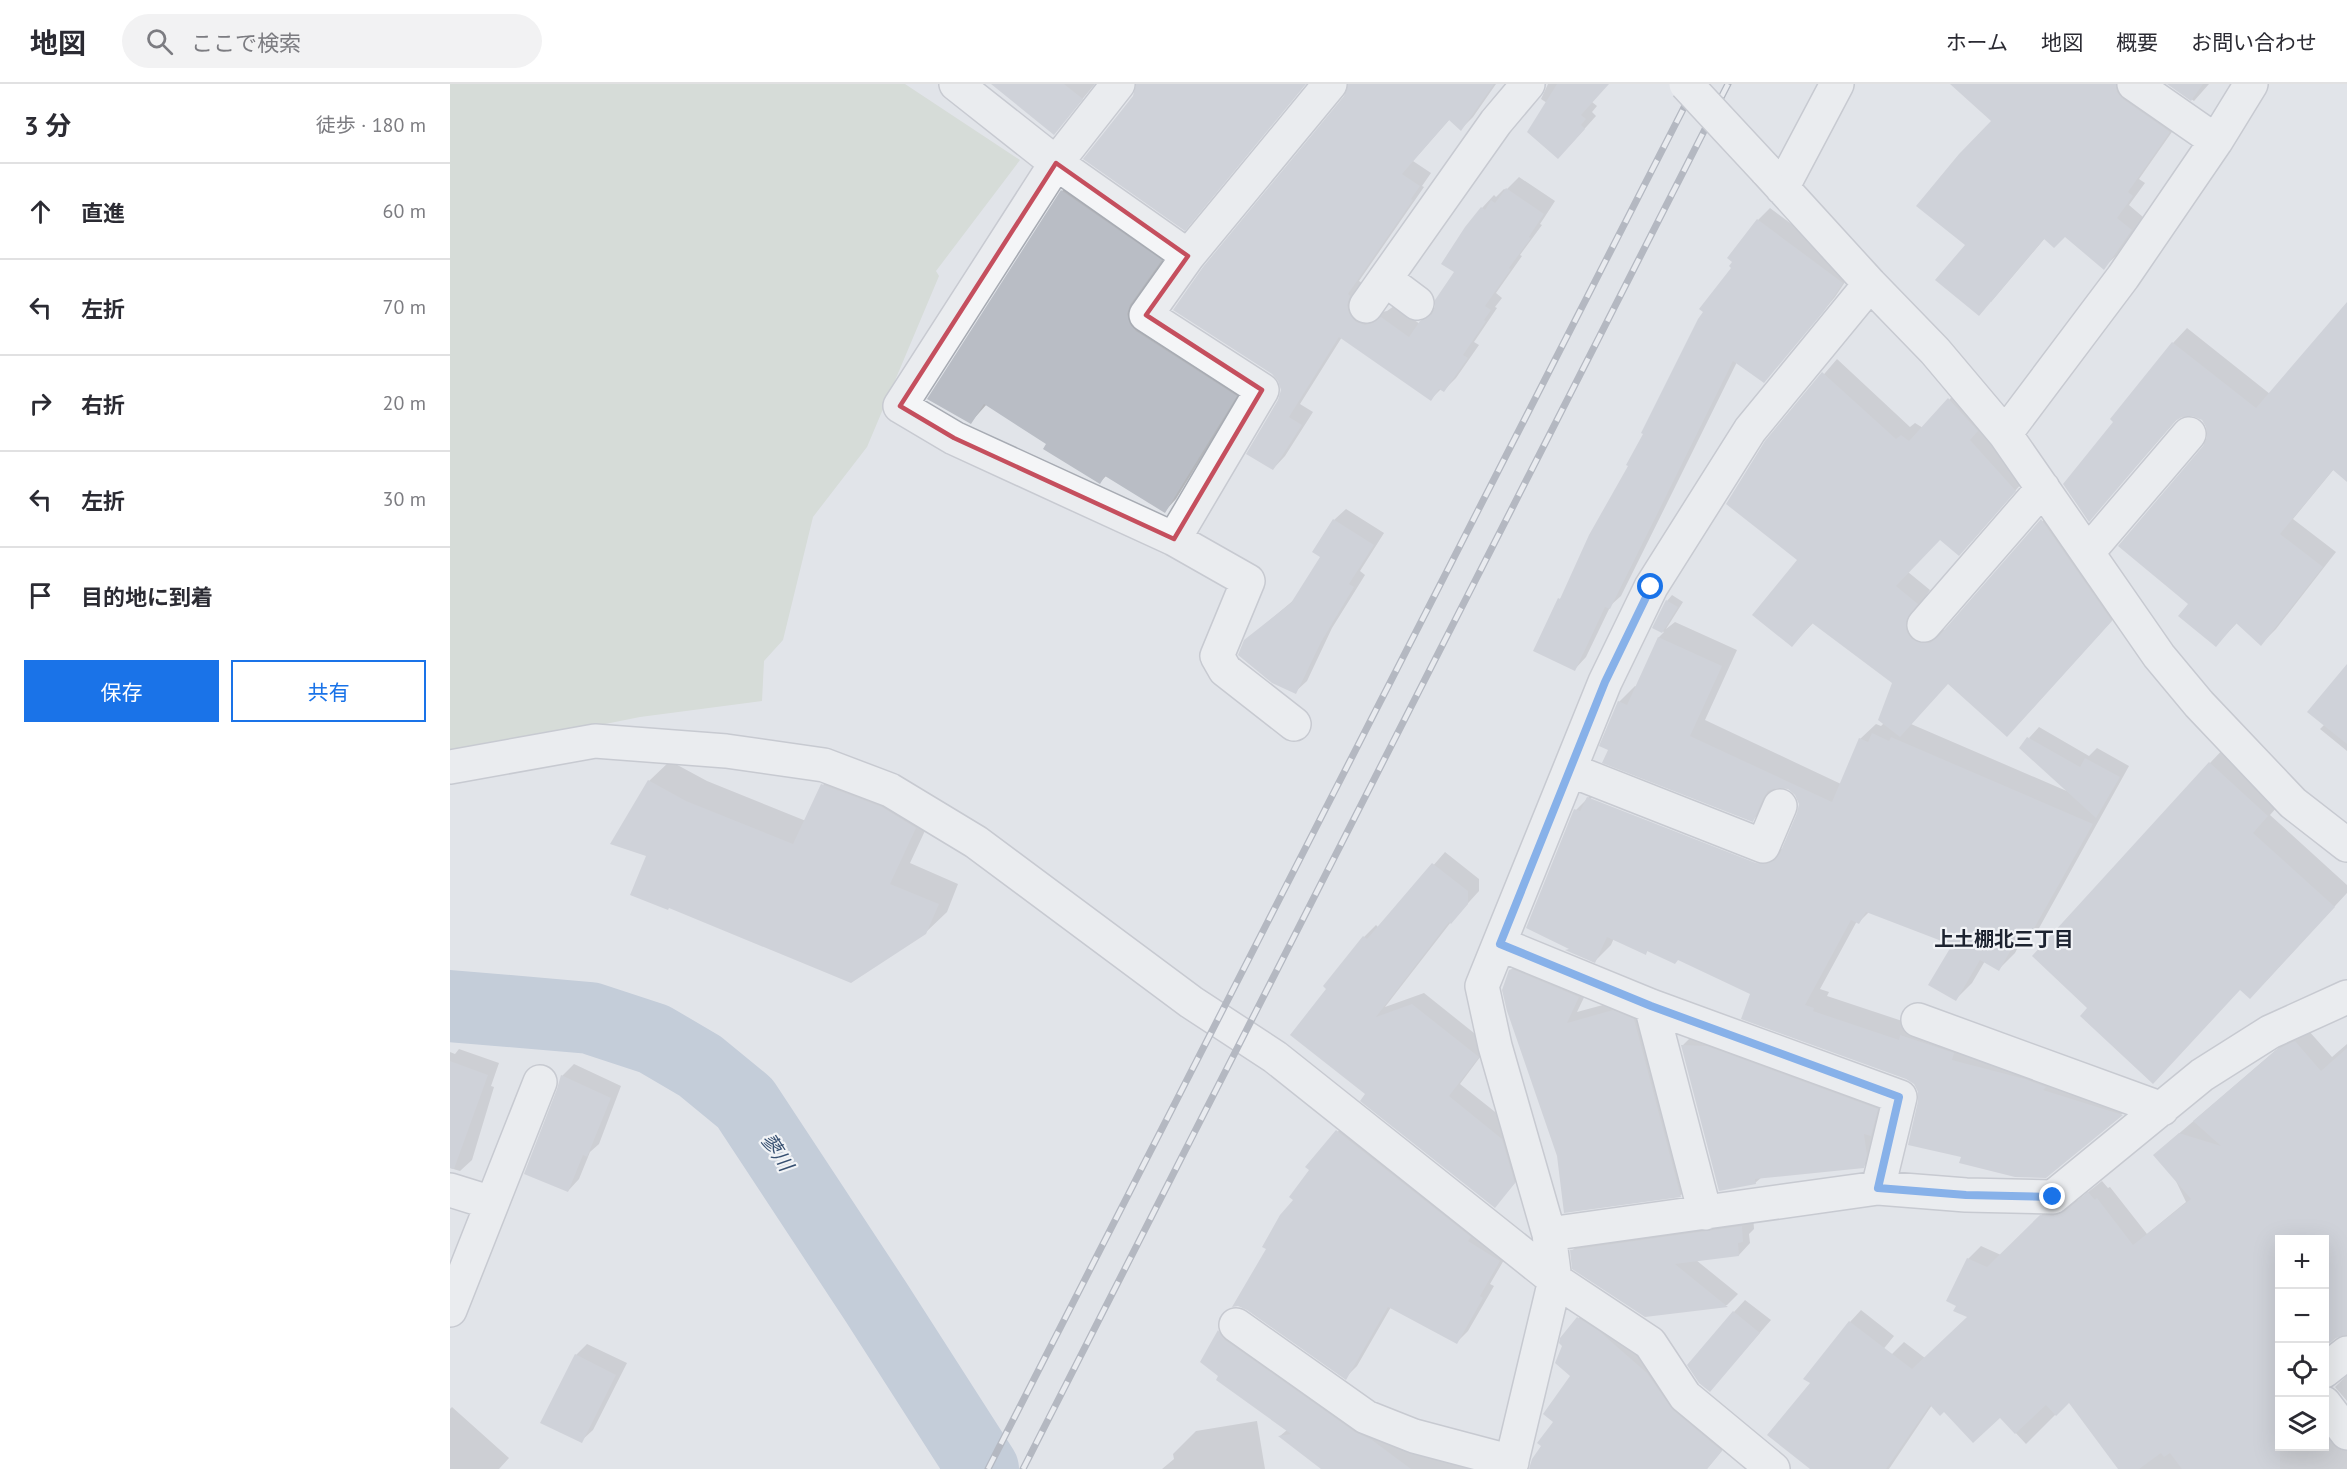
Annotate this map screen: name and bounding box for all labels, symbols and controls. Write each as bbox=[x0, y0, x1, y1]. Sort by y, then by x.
search box bbox=[122, 14, 542, 68]
text: 地図 bbox=[30, 24, 86, 61]
icon: search bbox=[143, 25, 176, 58]
text: ここで検索 bbox=[191, 29, 301, 57]
text: ホーム bbox=[1946, 29, 2008, 56]
text: 地図 bbox=[2041, 29, 2083, 56]
text: 概要 bbox=[2116, 29, 2158, 56]
text: お問い合わせ bbox=[2191, 29, 2317, 56]
text: 3 分 bbox=[24, 109, 71, 142]
text: 徒歩 · 180 m bbox=[316, 112, 426, 138]
icon: ahead bbox=[24, 195, 57, 228]
text: 60 m bbox=[383, 198, 426, 224]
text: 直進 bbox=[81, 199, 125, 227]
icon: left bbox=[24, 291, 57, 324]
text: 70 m bbox=[383, 294, 426, 320]
text: 左折 bbox=[81, 295, 125, 323]
icon: right bbox=[24, 387, 57, 420]
text: 20 m bbox=[383, 390, 426, 416]
text: 右折 bbox=[81, 391, 125, 419]
icon: left bbox=[24, 483, 57, 516]
text: 30 m bbox=[383, 486, 426, 512]
text: 左折 bbox=[81, 487, 125, 515]
route start bbox=[1637, 573, 1663, 599]
icon: arrive bbox=[24, 579, 57, 612]
text: 目的地に到着 bbox=[81, 583, 213, 611]
button: 保存 bbox=[24, 660, 219, 722]
button: 共有 bbox=[231, 660, 426, 722]
district label: 上土棚北三丁目 bbox=[1934, 926, 2074, 952]
water label: 蓼川 bbox=[755, 1128, 800, 1178]
route end bbox=[2039, 1183, 2065, 1209]
map controls bbox=[2275, 1235, 2329, 1451]
button: + bbox=[2275, 1235, 2329, 1289]
button: − bbox=[2275, 1289, 2329, 1343]
button: locate bbox=[2275, 1343, 2329, 1397]
button: layers bbox=[2275, 1397, 2329, 1451]

